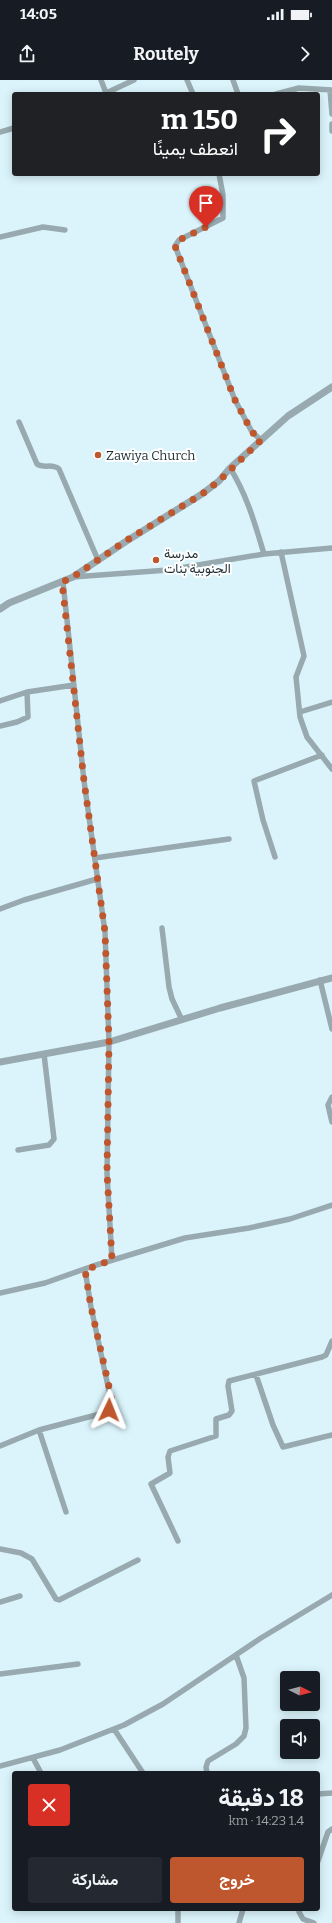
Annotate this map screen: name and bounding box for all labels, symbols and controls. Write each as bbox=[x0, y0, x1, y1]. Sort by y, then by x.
text: 14:05 bbox=[20, 5, 57, 23]
icon: share bbox=[16, 43, 38, 65]
text: Routely bbox=[133, 43, 199, 65]
icon: forward bbox=[294, 43, 316, 65]
text: 150 m bbox=[161, 103, 238, 136]
icon: right bbox=[252, 108, 304, 160]
text: انعطف يمينًا bbox=[153, 138, 238, 160]
pin bbox=[189, 186, 223, 227]
icon: arrive bbox=[195, 192, 217, 214]
place label: Zawiya Church bbox=[106, 448, 195, 463]
marker: Zawiya Church bbox=[93, 450, 103, 460]
place label: مدرسة الجنوبية بنات bbox=[164, 546, 231, 577]
marker: مدرسة الجنوبية بنات bbox=[151, 555, 161, 565]
position arrow bbox=[88, 1389, 130, 1431]
north arrow bbox=[280, 1671, 320, 1711]
map controls bbox=[280, 1671, 320, 1759]
button: sound bbox=[280, 1719, 320, 1759]
button: close bbox=[28, 1784, 70, 1826]
text: 18 دقيقة bbox=[218, 1784, 304, 1812]
text: 1.4 km · 14:23 bbox=[229, 1813, 304, 1828]
button: مشاركة bbox=[28, 1857, 162, 1903]
button: خروج bbox=[170, 1857, 304, 1903]

